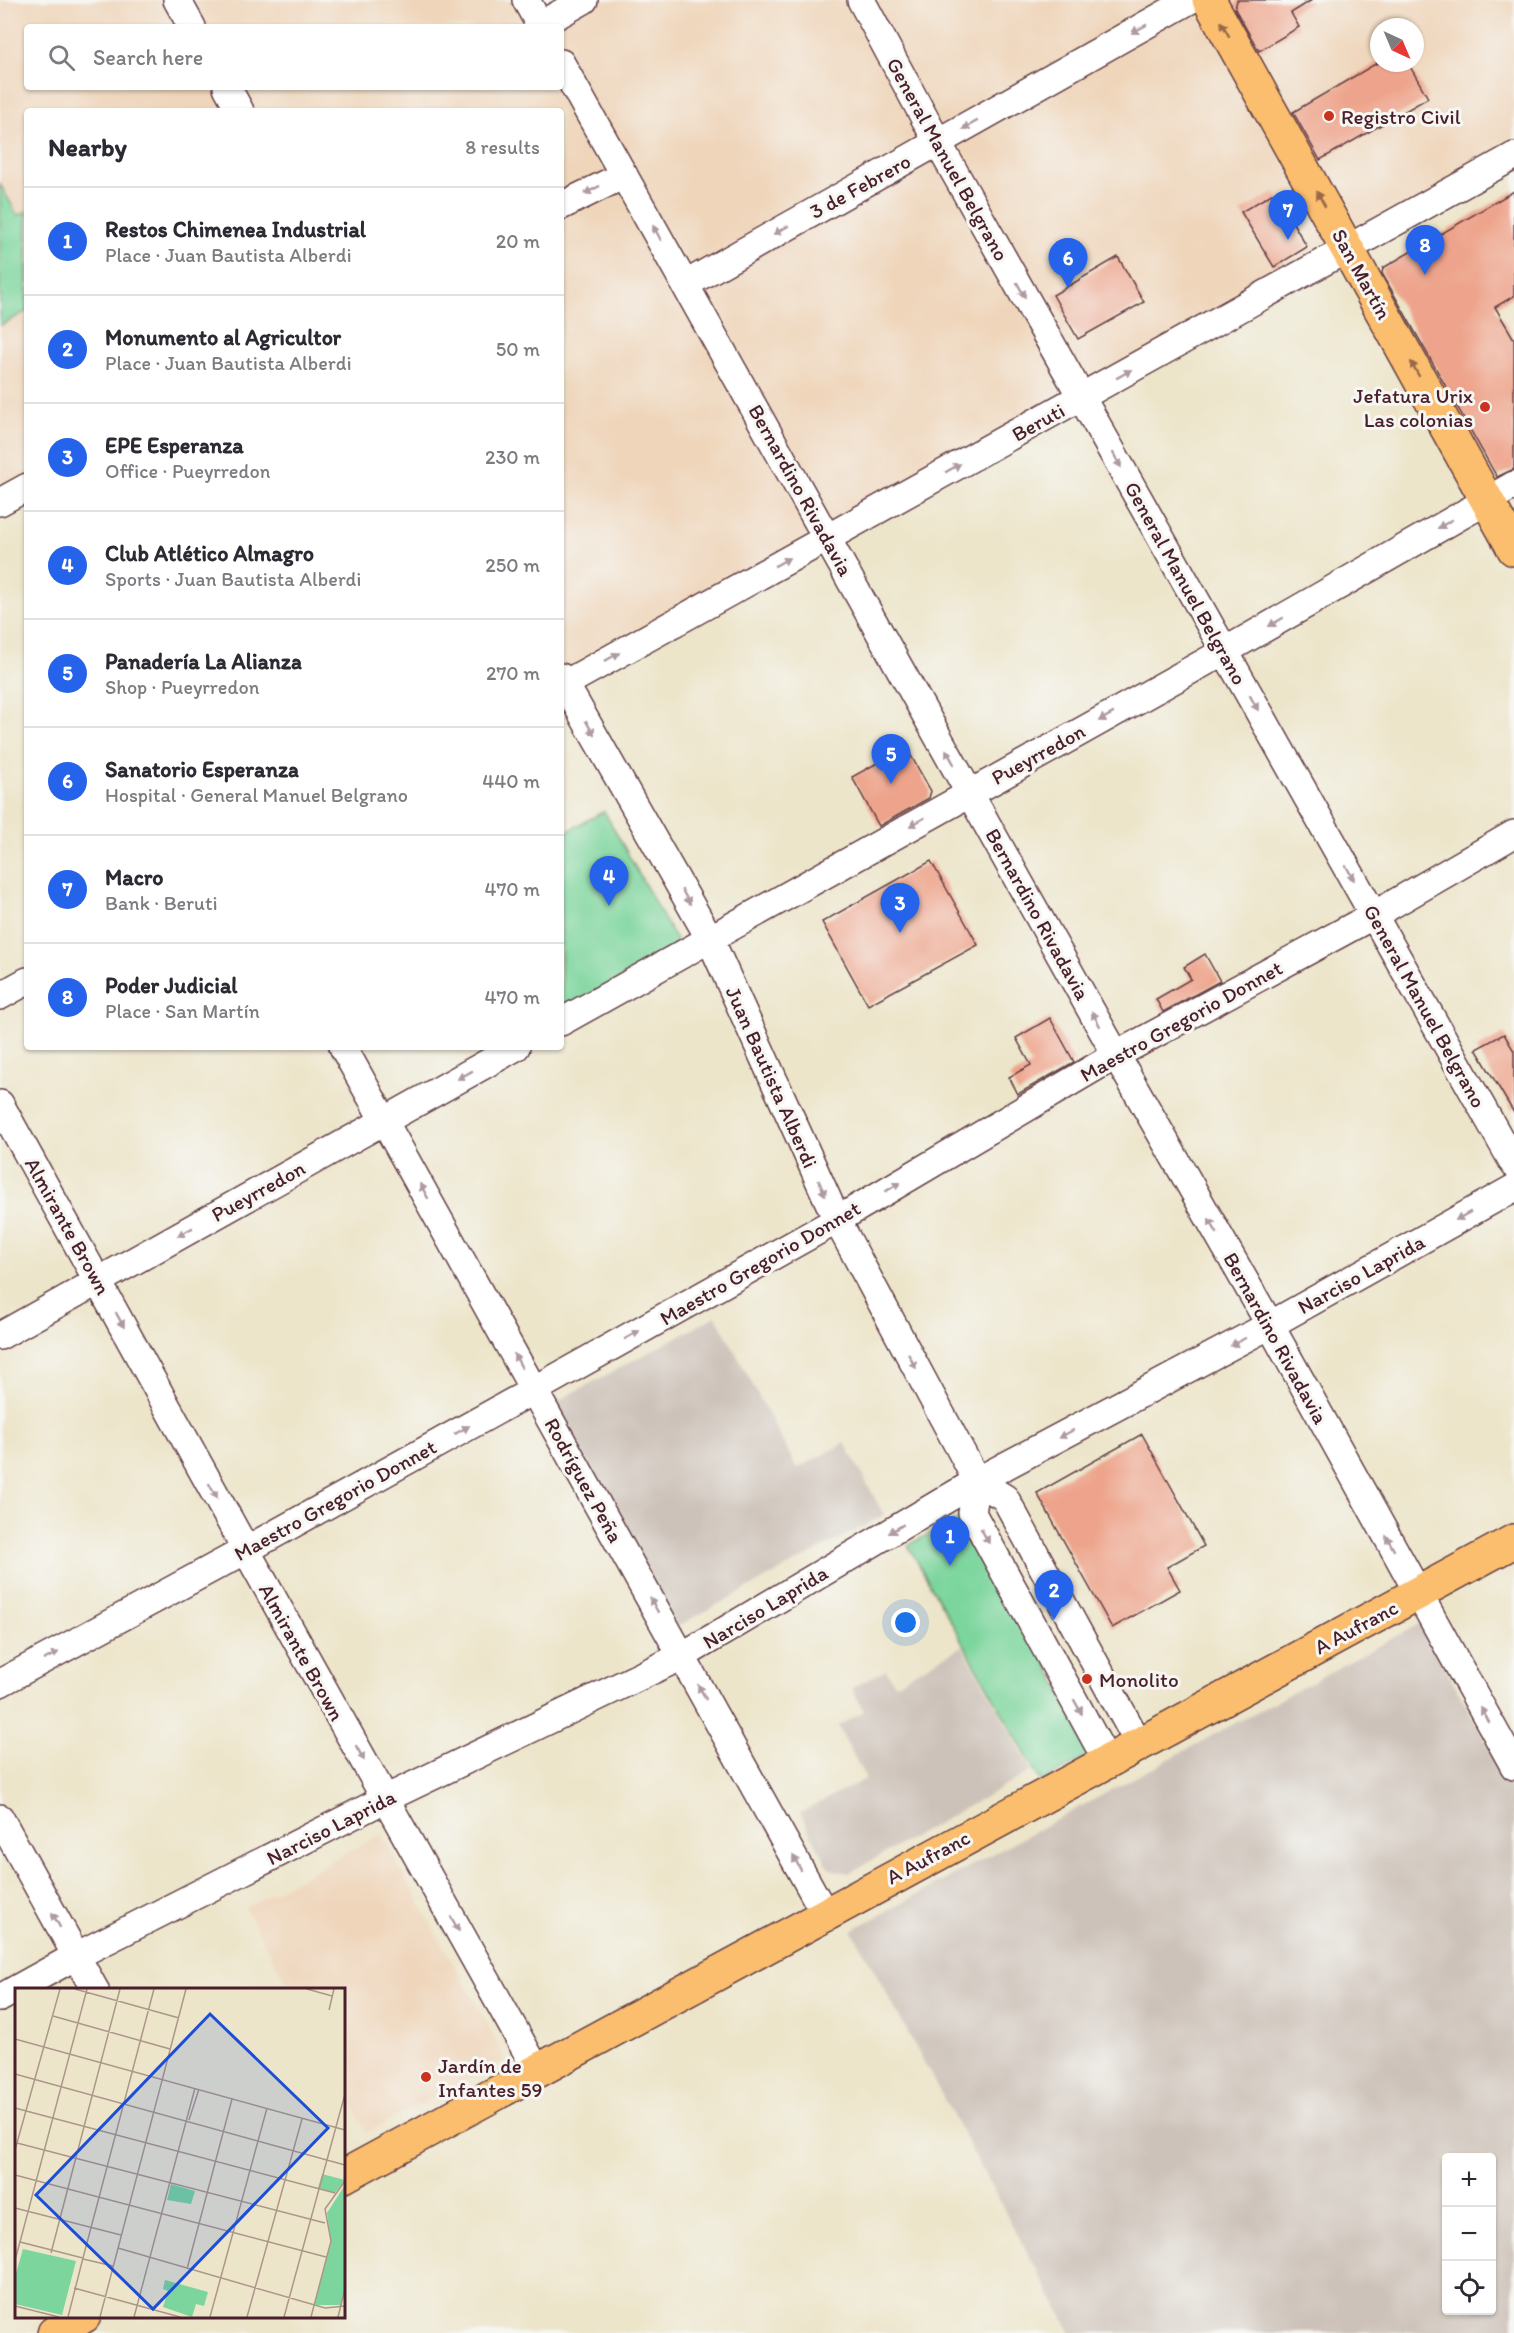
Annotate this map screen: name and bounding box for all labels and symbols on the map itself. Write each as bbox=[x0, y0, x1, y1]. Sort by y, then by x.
north arrow bbox=[1370, 18, 1424, 72]
one-way arrow bbox=[1220, 20, 1230, 37]
one-way arrow bbox=[1131, 24, 1148, 34]
street label: General Manuel Belgrano bbox=[882, 53, 1014, 265]
place label: Registro Civil bbox=[1341, 104, 1461, 129]
marker: Registro Civil bbox=[1322, 109, 1336, 123]
one-way arrow bbox=[961, 120, 978, 130]
street label: 3 de Febrero bbox=[805, 148, 915, 224]
one-way arrow bbox=[584, 186, 601, 195]
pin: 7 bbox=[1268, 190, 1308, 240]
one-way arrow bbox=[1315, 191, 1326, 207]
one-way arrow bbox=[652, 224, 662, 241]
street label: San Martín bbox=[1327, 224, 1397, 324]
one-way arrow bbox=[772, 225, 789, 235]
pin: 8 bbox=[1406, 226, 1444, 275]
pin: 6 bbox=[1048, 238, 1088, 288]
one-way arrow bbox=[1016, 282, 1026, 299]
one-way arrow bbox=[1410, 361, 1420, 378]
one-way arrow bbox=[1116, 369, 1133, 379]
place label: Jefatura Urix Las colonias bbox=[1353, 383, 1473, 432]
street label: Beruti bbox=[1007, 397, 1069, 447]
street label: Bernardino Rivadavia bbox=[743, 400, 859, 580]
marker: Jefatura Urix Las colonias bbox=[1478, 400, 1492, 414]
one-way arrow bbox=[1112, 452, 1122, 469]
one-way arrow bbox=[945, 463, 962, 473]
street label: General Manuel Belgrano bbox=[1120, 477, 1252, 689]
one-way arrow bbox=[1437, 519, 1453, 530]
one-way arrow bbox=[774, 557, 791, 567]
one-way arrow bbox=[1268, 616, 1284, 627]
one-way arrow bbox=[604, 652, 621, 662]
one-way arrow bbox=[1249, 695, 1259, 712]
one-way arrow bbox=[1097, 712, 1114, 722]
street label: Pueyrredon bbox=[987, 718, 1089, 790]
one-way arrow bbox=[585, 719, 595, 736]
pin: 5 bbox=[872, 734, 910, 784]
one-way arrow bbox=[945, 748, 955, 765]
one-way arrow bbox=[908, 817, 925, 827]
street label: Bernardino Rivadavia bbox=[980, 824, 1096, 1004]
pin: 4 bbox=[590, 856, 628, 906]
one-way arrow bbox=[1345, 865, 1355, 882]
pin: 3 bbox=[880, 884, 920, 933]
one-way arrow bbox=[681, 889, 691, 906]
street label: General Manuel Belgrano bbox=[1359, 900, 1491, 1112]
street label: Maestro Gregorio Donnet bbox=[1076, 955, 1287, 1087]
street label: Juan Bautista Alberdi bbox=[721, 982, 823, 1172]
one-way arrow bbox=[1091, 1011, 1101, 1028]
one-way arrow bbox=[457, 1070, 473, 1081]
street label: Almirante Brown bbox=[20, 1153, 116, 1299]
street label: Pueyrredon bbox=[207, 1155, 309, 1227]
one-way arrow bbox=[817, 1179, 827, 1197]
one-way arrow bbox=[885, 1182, 902, 1192]
one-way arrow bbox=[418, 1183, 429, 1199]
street label: Maestro Gregorio Donnet bbox=[655, 1195, 865, 1331]
one-way arrow bbox=[1454, 1211, 1471, 1221]
one-way arrow bbox=[1208, 1217, 1218, 1234]
one-way arrow bbox=[176, 1227, 193, 1237]
street label: Narciso Laprida bbox=[1293, 1229, 1429, 1319]
street label: Bernardino Rivadavia bbox=[1218, 1248, 1334, 1428]
one-way arrow bbox=[115, 1312, 125, 1329]
one-way arrow bbox=[624, 1330, 641, 1340]
one-way arrow bbox=[1229, 1337, 1246, 1347]
one-way arrow bbox=[907, 1352, 917, 1369]
one-way arrow bbox=[513, 1353, 524, 1369]
street label: Rodríguez Peña bbox=[539, 1413, 629, 1547]
one-way arrow bbox=[454, 1425, 471, 1435]
one-way arrow bbox=[1057, 1429, 1075, 1439]
street label: Maestro Gregorio Donnet bbox=[230, 1434, 441, 1566]
one-way arrow bbox=[208, 1483, 218, 1500]
pin: 1 bbox=[930, 1516, 970, 1566]
one-way arrow bbox=[887, 1524, 904, 1534]
one-way arrow bbox=[980, 1528, 990, 1545]
one-way arrow bbox=[1384, 1535, 1395, 1551]
street label: Narciso Laprida bbox=[698, 1560, 832, 1654]
pin: 2 bbox=[1034, 1570, 1074, 1620]
street label: Almirante Brown bbox=[254, 1579, 350, 1725]
street label: A Aufranc bbox=[1310, 1595, 1402, 1659]
one-way arrow bbox=[649, 1596, 659, 1613]
your location bbox=[891, 1608, 920, 1637]
one-way arrow bbox=[43, 1651, 60, 1661]
place label: Monolito bbox=[1099, 1667, 1179, 1692]
marker: Monolito bbox=[1080, 1672, 1094, 1686]
one-way arrow bbox=[697, 1683, 707, 1700]
one-way arrow bbox=[1073, 1699, 1083, 1716]
one-way arrow bbox=[1480, 1707, 1491, 1723]
one-way arrow bbox=[354, 1745, 364, 1762]
street label: Narciso Laprida bbox=[262, 1784, 400, 1870]
street label: A Aufranc bbox=[882, 1825, 974, 1889]
one-way arrow bbox=[792, 1854, 802, 1871]
one-way arrow bbox=[51, 1911, 61, 1928]
one-way arrow bbox=[450, 1915, 460, 1932]
inset map bbox=[15, 1988, 345, 2318]
place label: Jardín de Infantes 59 bbox=[438, 2053, 542, 2102]
marker: Jardín de Infantes 59 bbox=[419, 2070, 433, 2084]

